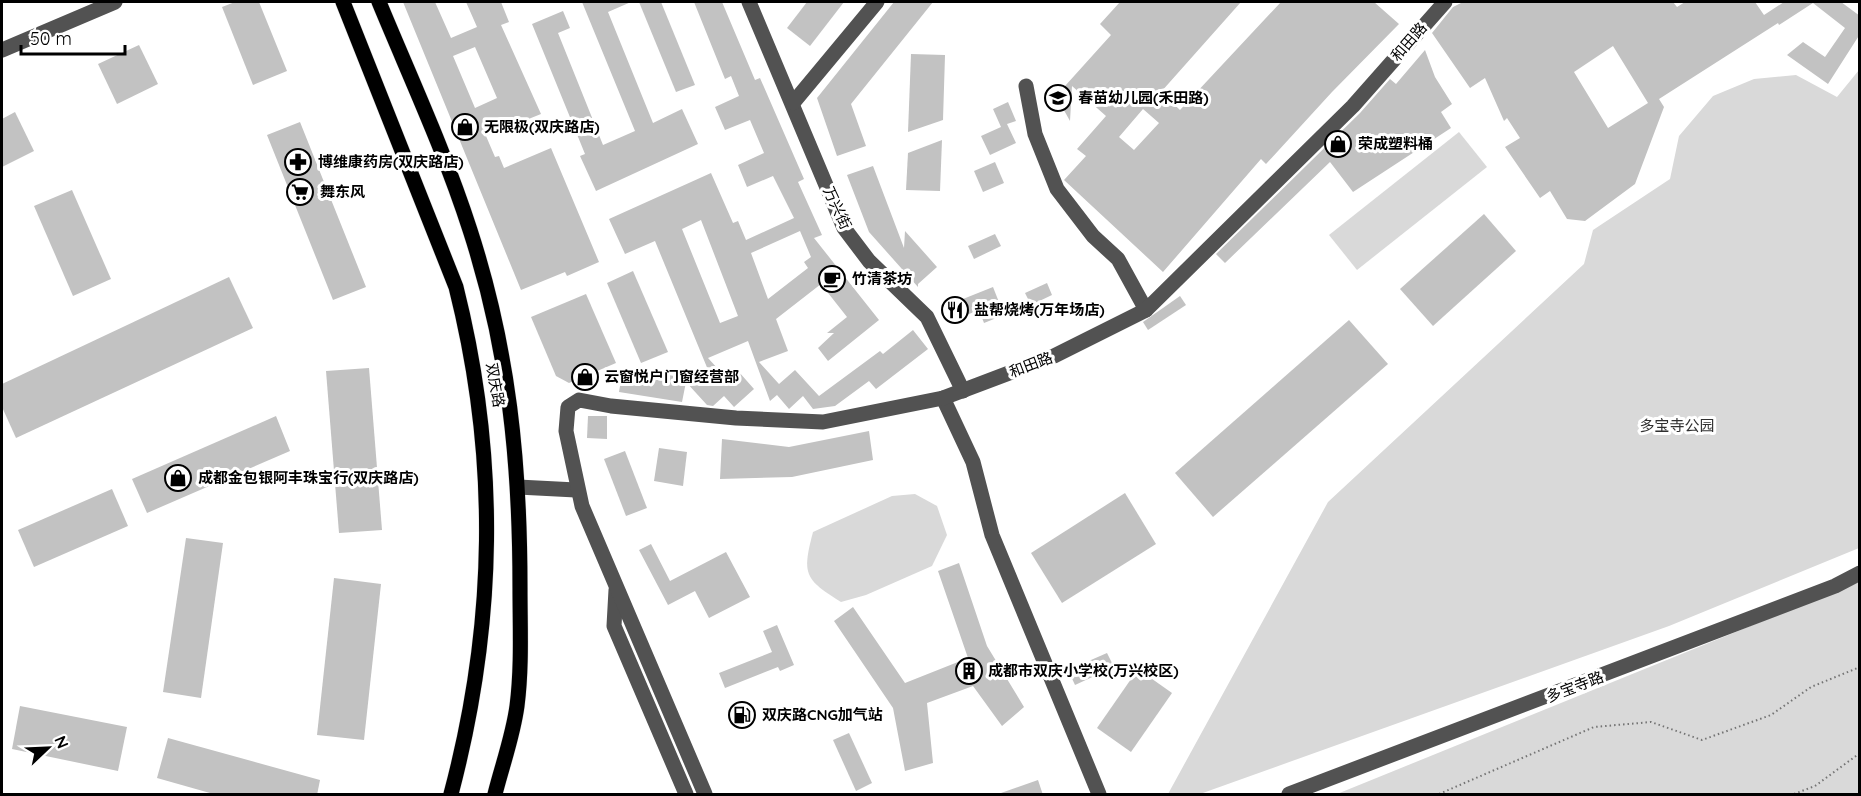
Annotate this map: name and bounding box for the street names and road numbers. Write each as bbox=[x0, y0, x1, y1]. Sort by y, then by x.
street label: 和田路 bbox=[1387, 18, 1431, 65]
street label: 万兴街 bbox=[819, 183, 856, 232]
street label: 和田路 bbox=[1006, 348, 1055, 381]
street label: 双庆路 bbox=[482, 361, 509, 409]
street label: 多宝寺路 bbox=[1543, 667, 1606, 706]

